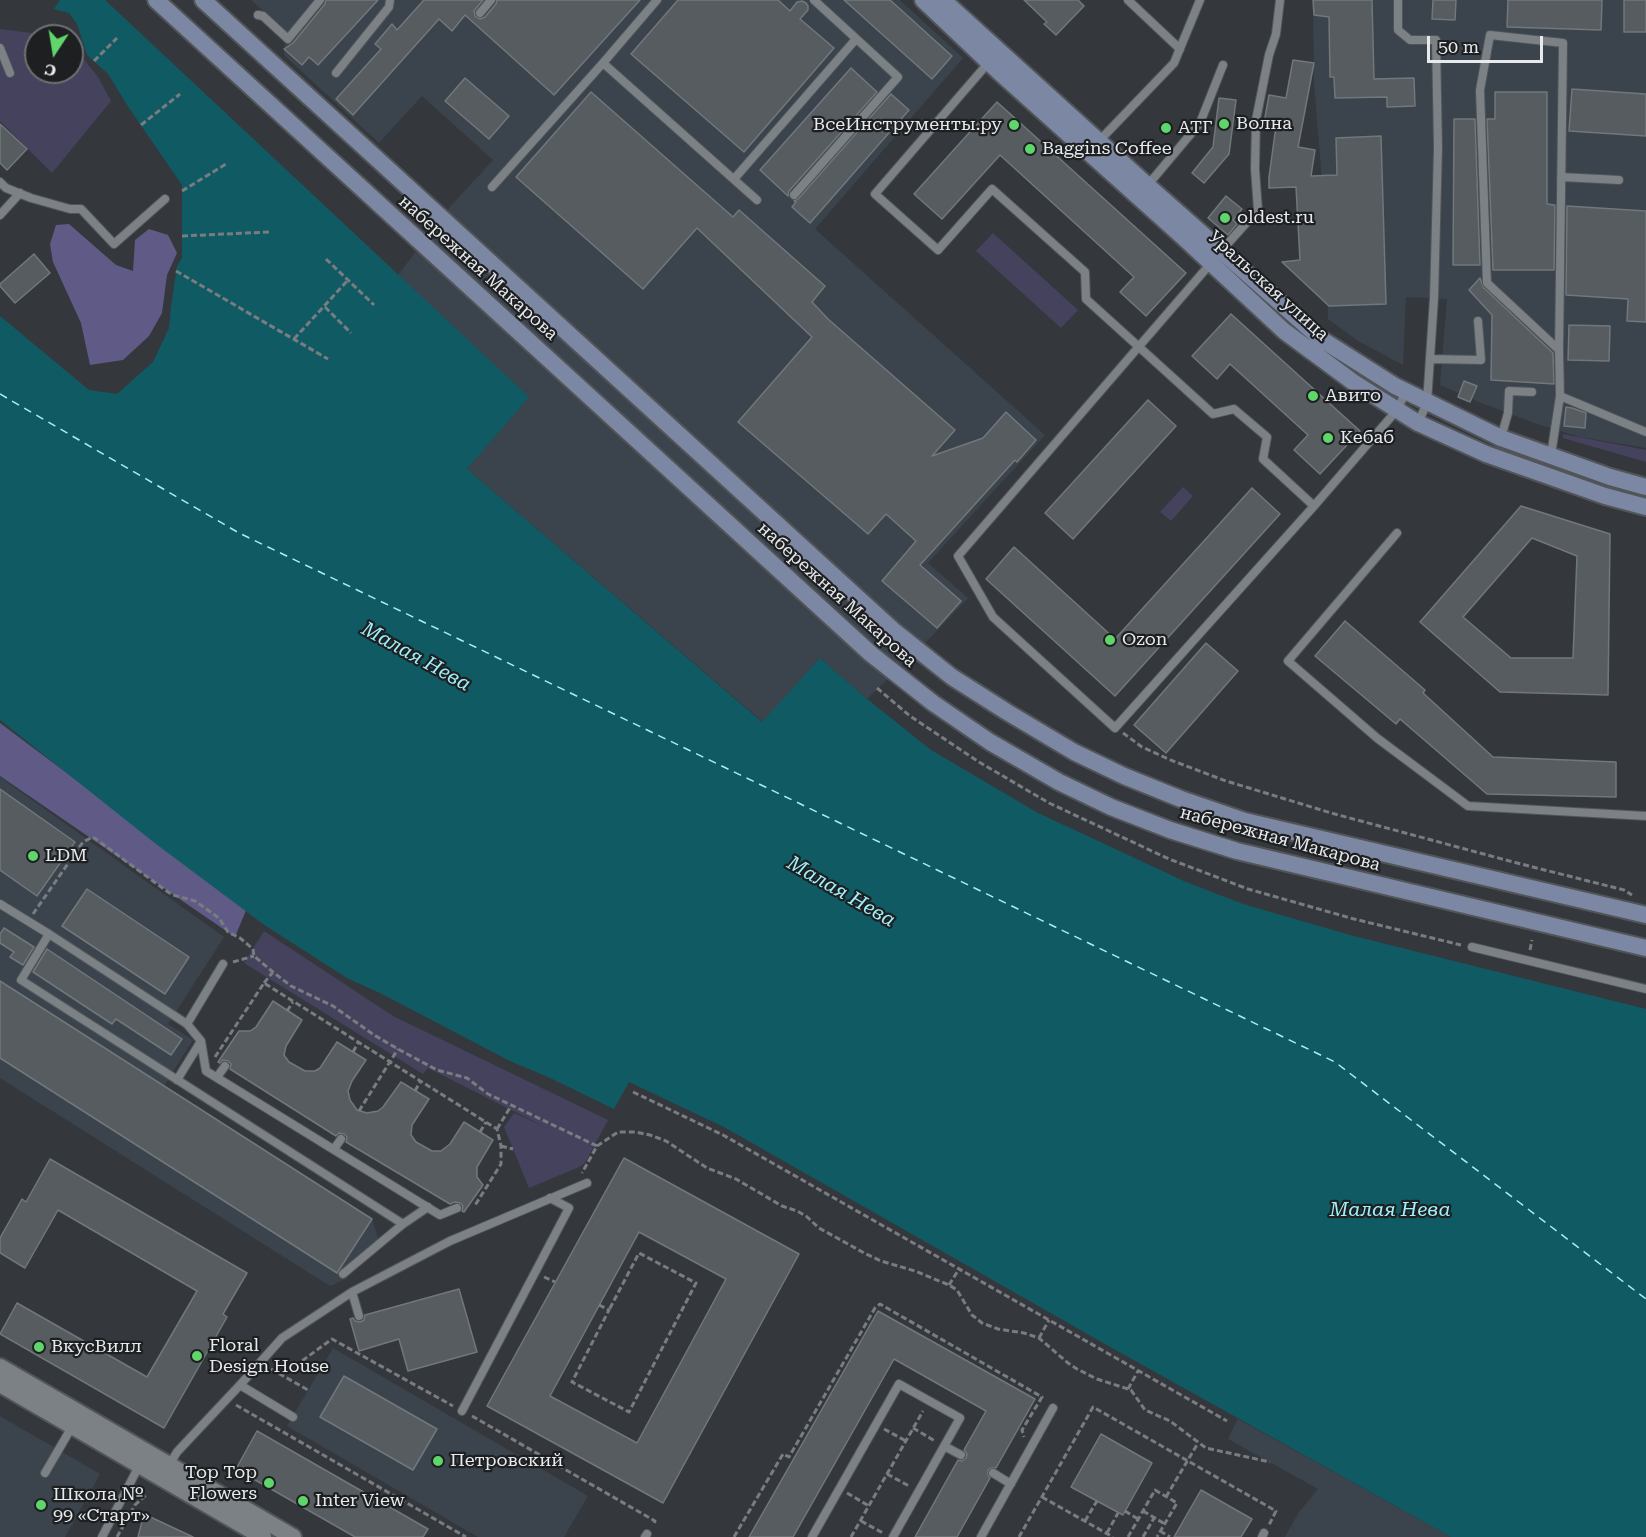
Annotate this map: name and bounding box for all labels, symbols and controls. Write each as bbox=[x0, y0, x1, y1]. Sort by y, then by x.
north arrow bbox=[24, 24, 84, 84]
scale bar bbox=[1430, 24, 1546, 62]
text: 50 m bbox=[1438, 36, 1479, 57]
text: С bbox=[43, 60, 58, 81]
place label: Волна bbox=[1236, 113, 1292, 135]
place label: ВсеИнструменты.ру bbox=[813, 114, 1002, 136]
place label: АТГ bbox=[1178, 117, 1213, 139]
marker: Волна bbox=[1217, 117, 1231, 131]
marker: ВсеИнструменты.ру bbox=[1007, 118, 1021, 132]
marker: АТГ bbox=[1159, 121, 1173, 135]
place label: Baggins Coffee bbox=[1042, 138, 1172, 160]
marker: Baggins Coffee bbox=[1023, 142, 1037, 156]
street label: набережная Макарова bbox=[394, 191, 562, 345]
place label: oldest.ru bbox=[1237, 207, 1314, 229]
marker: oldest.ru bbox=[1218, 211, 1232, 225]
street label: Уральская улица bbox=[1203, 226, 1333, 346]
place label: Авито bbox=[1325, 385, 1381, 407]
marker: Авито bbox=[1306, 389, 1320, 403]
place label: Кебаб bbox=[1340, 427, 1394, 449]
marker: Кебаб bbox=[1321, 431, 1335, 445]
street label: набережная Макарова bbox=[753, 518, 921, 672]
water label: Малая Нева bbox=[357, 617, 475, 697]
place label: Ozon bbox=[1122, 629, 1167, 651]
marker: Ozon bbox=[1103, 633, 1117, 647]
street label: набережная Макарова bbox=[1177, 802, 1383, 876]
place label: LDM bbox=[45, 845, 87, 867]
marker: LDM bbox=[26, 849, 40, 863]
water label: Малая Нева bbox=[783, 851, 899, 933]
water label: Малая Нева bbox=[1329, 1198, 1451, 1222]
place label: Floral Design House bbox=[209, 1335, 329, 1378]
place label: ВкусВилл bbox=[51, 1336, 142, 1358]
marker: ВкусВилл bbox=[32, 1340, 46, 1354]
marker: Floral Design House bbox=[190, 1349, 204, 1363]
place label: Петровский bbox=[450, 1450, 563, 1472]
marker: Петровский bbox=[431, 1454, 445, 1468]
place label: Top Top Flowers bbox=[185, 1462, 257, 1504]
marker: Top Top Flowers bbox=[262, 1476, 276, 1490]
place label: Школа № 99 «Старт» bbox=[53, 1484, 150, 1526]
place label: Inter View bbox=[315, 1490, 405, 1512]
marker: Inter View bbox=[296, 1494, 310, 1508]
marker: Школа № 99 «Старт» bbox=[34, 1498, 48, 1512]

